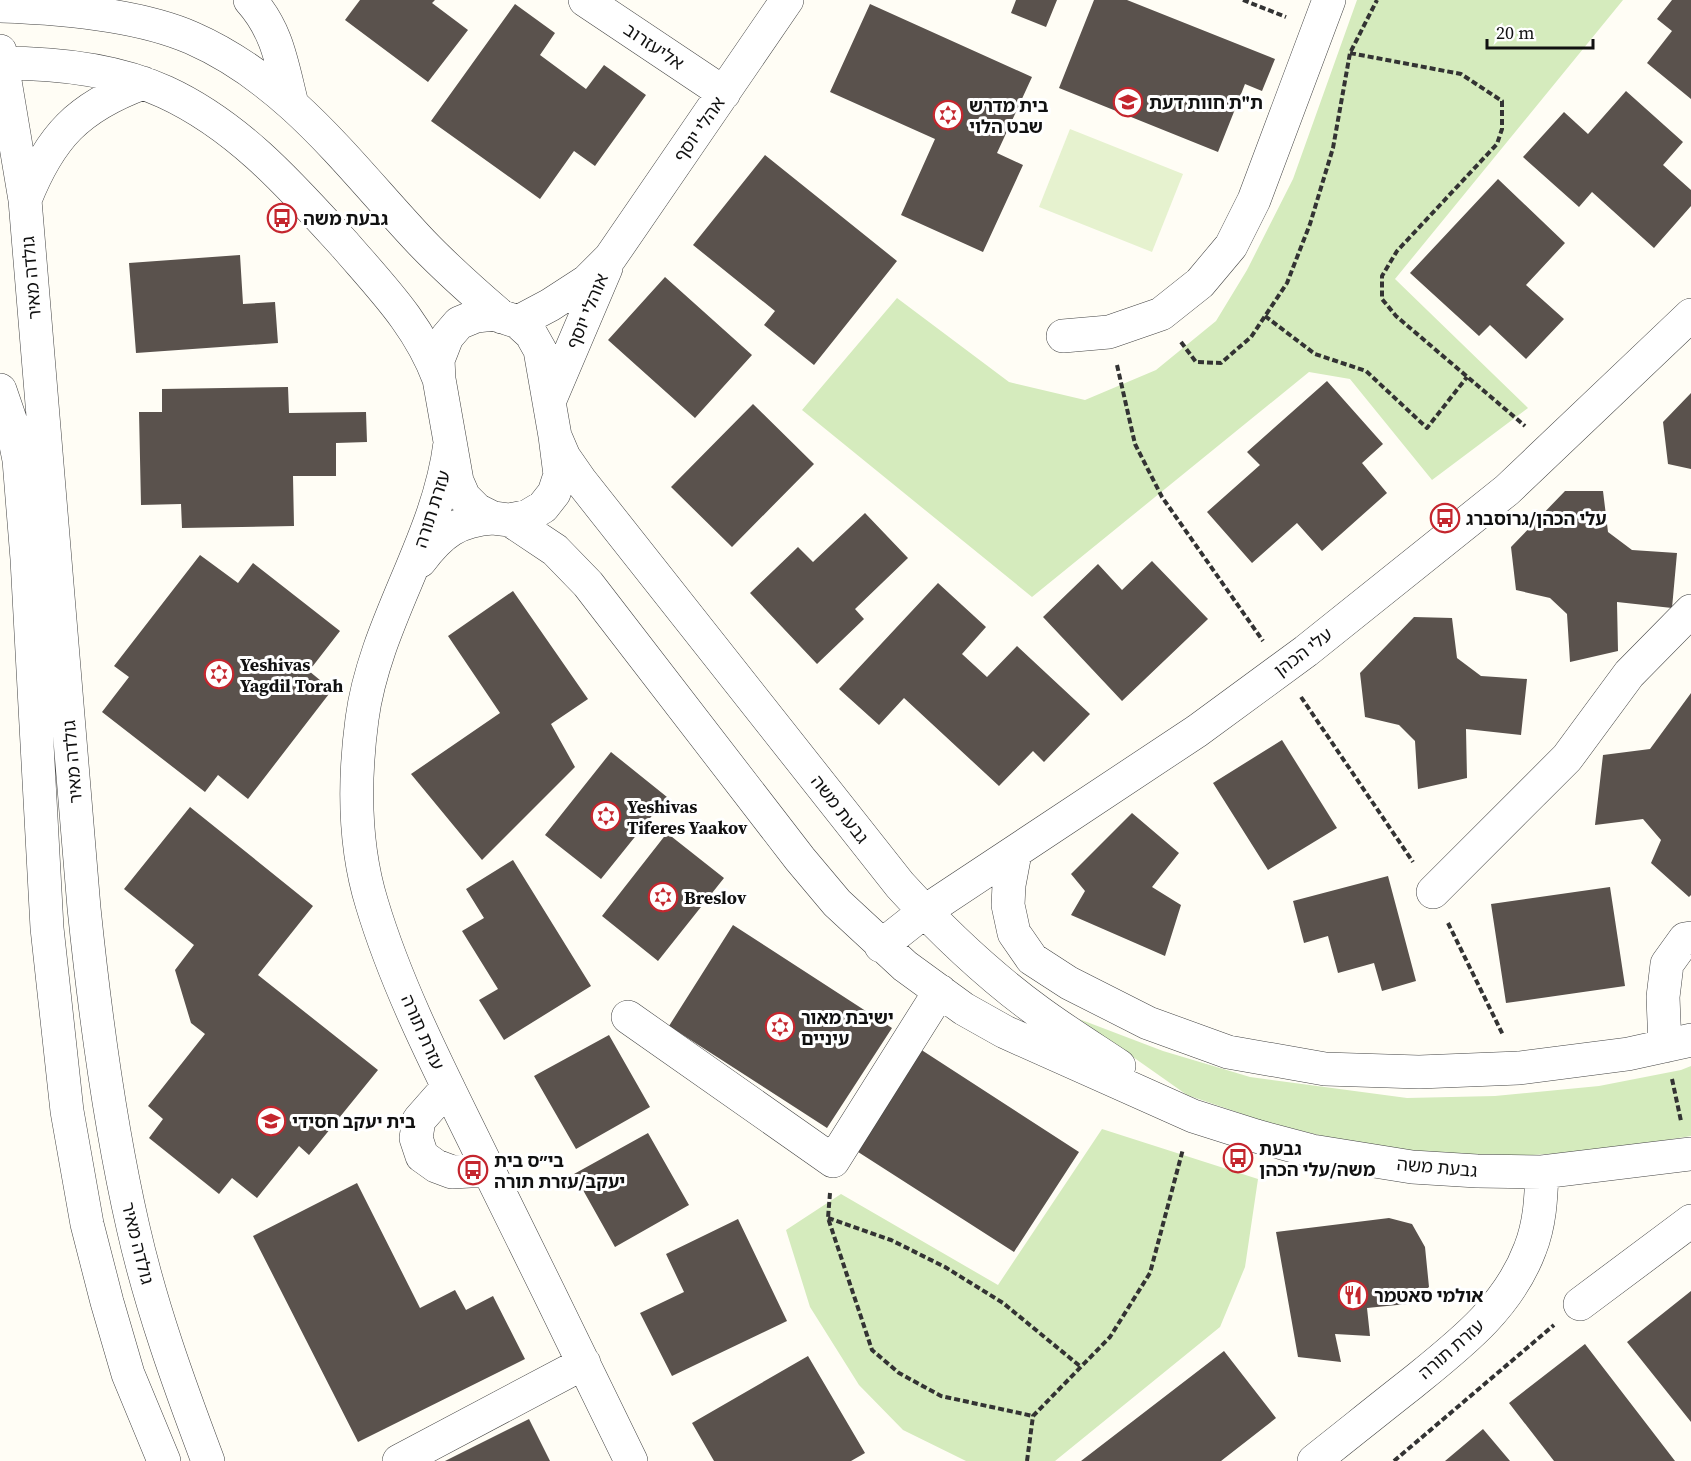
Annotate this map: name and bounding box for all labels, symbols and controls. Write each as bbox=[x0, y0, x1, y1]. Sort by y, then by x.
scale bar bbox=[1487, 12, 1594, 50]
street label: אליעזרוב bbox=[619, 17, 689, 75]
text: 20 m bbox=[1496, 20, 1534, 45]
school or university icon: ת"ת חוות דעת bbox=[1112, 86, 1144, 118]
place label: ת"ת חוות דעת bbox=[1149, 90, 1263, 115]
street label: אהלי יוסף bbox=[667, 91, 731, 167]
place label: בית מדרש שבט הלוי bbox=[969, 93, 1049, 139]
synagogue icon: בית מדרש שבט הלוי bbox=[932, 99, 964, 131]
bus stop icon: גבעת משה bbox=[266, 202, 298, 234]
place label: גבעת משה bbox=[303, 206, 388, 231]
street label: גולדה מאיר bbox=[15, 235, 47, 321]
street label: אוהלי יוסף bbox=[560, 269, 614, 353]
street label: עזרת תורה bbox=[408, 467, 456, 551]
bus stop icon: עלי הכהן/גרוסברג bbox=[1429, 502, 1461, 534]
place label: עלי הכהן/גרוסברג bbox=[1466, 506, 1607, 531]
street label: עלי הכהן bbox=[1269, 622, 1337, 682]
place label: Yeshivas Yagdil Torah bbox=[240, 652, 343, 698]
synagogue icon: Yeshivas Yagdil Torah bbox=[203, 658, 235, 690]
street label: גולדה מאיר bbox=[56, 719, 88, 805]
street label: גבעת משה bbox=[805, 770, 875, 849]
place label: Yeshivas Tiferes Yaakov bbox=[627, 794, 748, 840]
synagogue icon: Yeshivas Tiferes Yaakov bbox=[590, 800, 622, 832]
synagogue icon: Breslov bbox=[647, 881, 679, 913]
place label: Breslov bbox=[684, 885, 747, 910]
street label: עזרת תורה bbox=[395, 990, 451, 1074]
place label: ישיבת מאור עיניים bbox=[801, 1005, 894, 1051]
synagogue icon: ישיבת מאור עיניים bbox=[764, 1011, 796, 1043]
school or university icon: בית יעקב חסידי bbox=[255, 1105, 287, 1137]
place label: בית יעקב חסידי bbox=[292, 1109, 416, 1134]
place label: גבעת משה/עלי הכהן bbox=[1259, 1136, 1376, 1182]
bus stop icon: גבעת משה/עלי הכהן bbox=[1222, 1142, 1254, 1174]
place label: בי״ס בית יעקב/עזרת תורה bbox=[494, 1148, 625, 1194]
street label: גבעת משה bbox=[1396, 1151, 1478, 1183]
bus stop icon: בי״ס בית יעקב/עזרת תורה bbox=[457, 1154, 489, 1186]
street label: גולדה מאיר bbox=[116, 1199, 160, 1287]
restaurant icon: אולמי סאטמר bbox=[1337, 1279, 1369, 1311]
place label: אולמי סאטמר bbox=[1374, 1283, 1483, 1308]
street label: עזרת תורה bbox=[1412, 1313, 1490, 1385]

